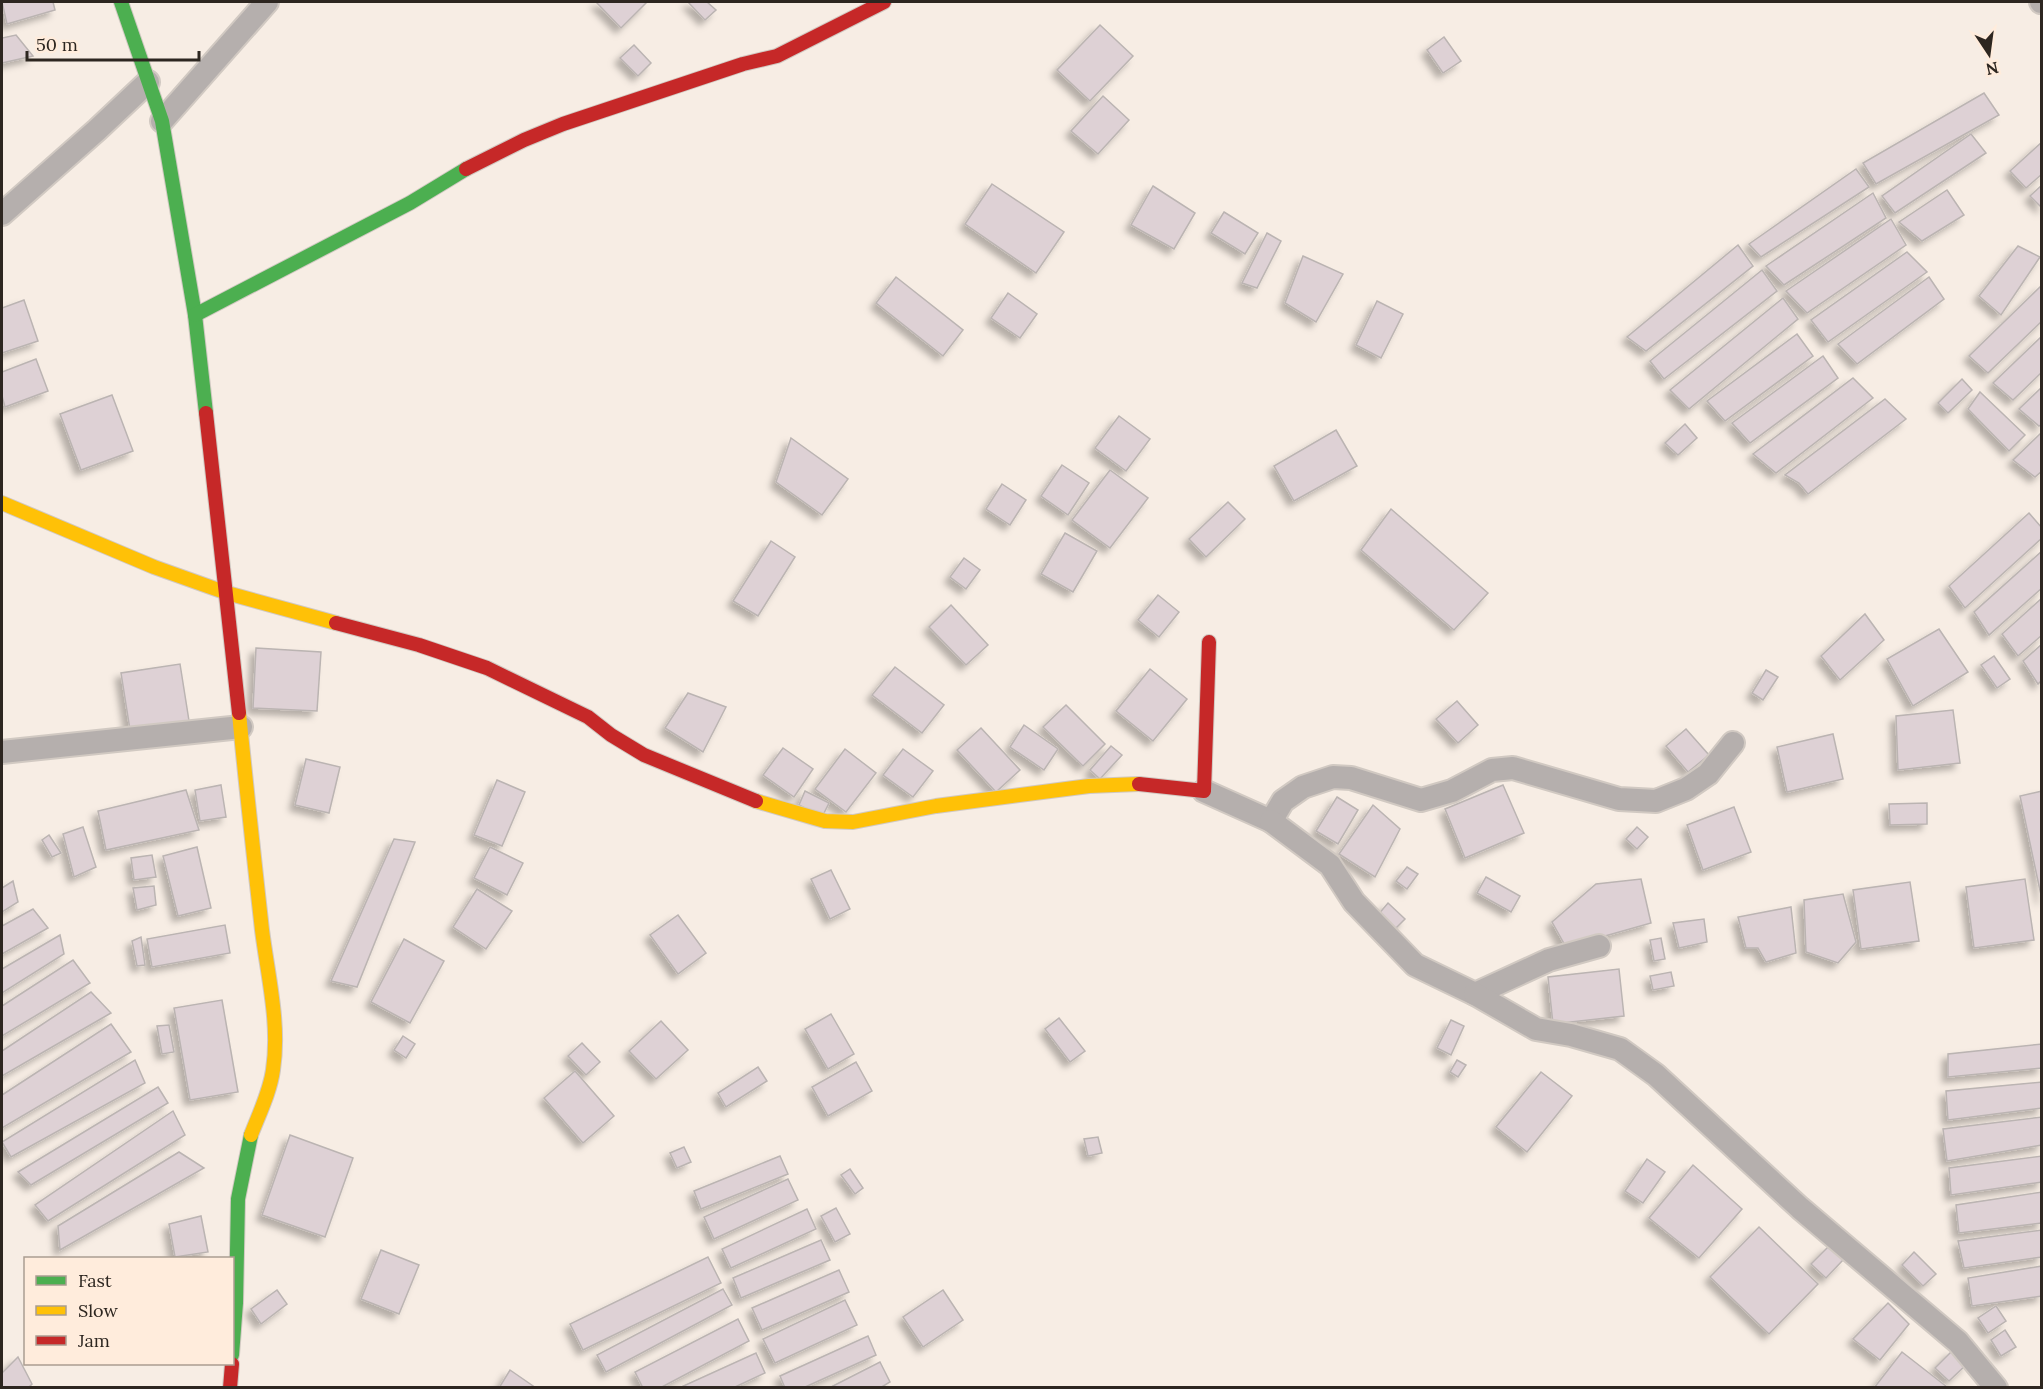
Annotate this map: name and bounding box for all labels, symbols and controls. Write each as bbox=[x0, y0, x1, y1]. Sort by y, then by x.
scale bar bbox=[27, 24, 200, 62]
north arrow bbox=[1959, 24, 2019, 84]
text: 50 m bbox=[36, 33, 78, 56]
text: N bbox=[1984, 57, 2001, 80]
legend bbox=[24, 1257, 234, 1365]
text: Fast bbox=[78, 1269, 112, 1292]
text: Slow bbox=[78, 1299, 118, 1322]
text: Jam bbox=[77, 1329, 110, 1352]

